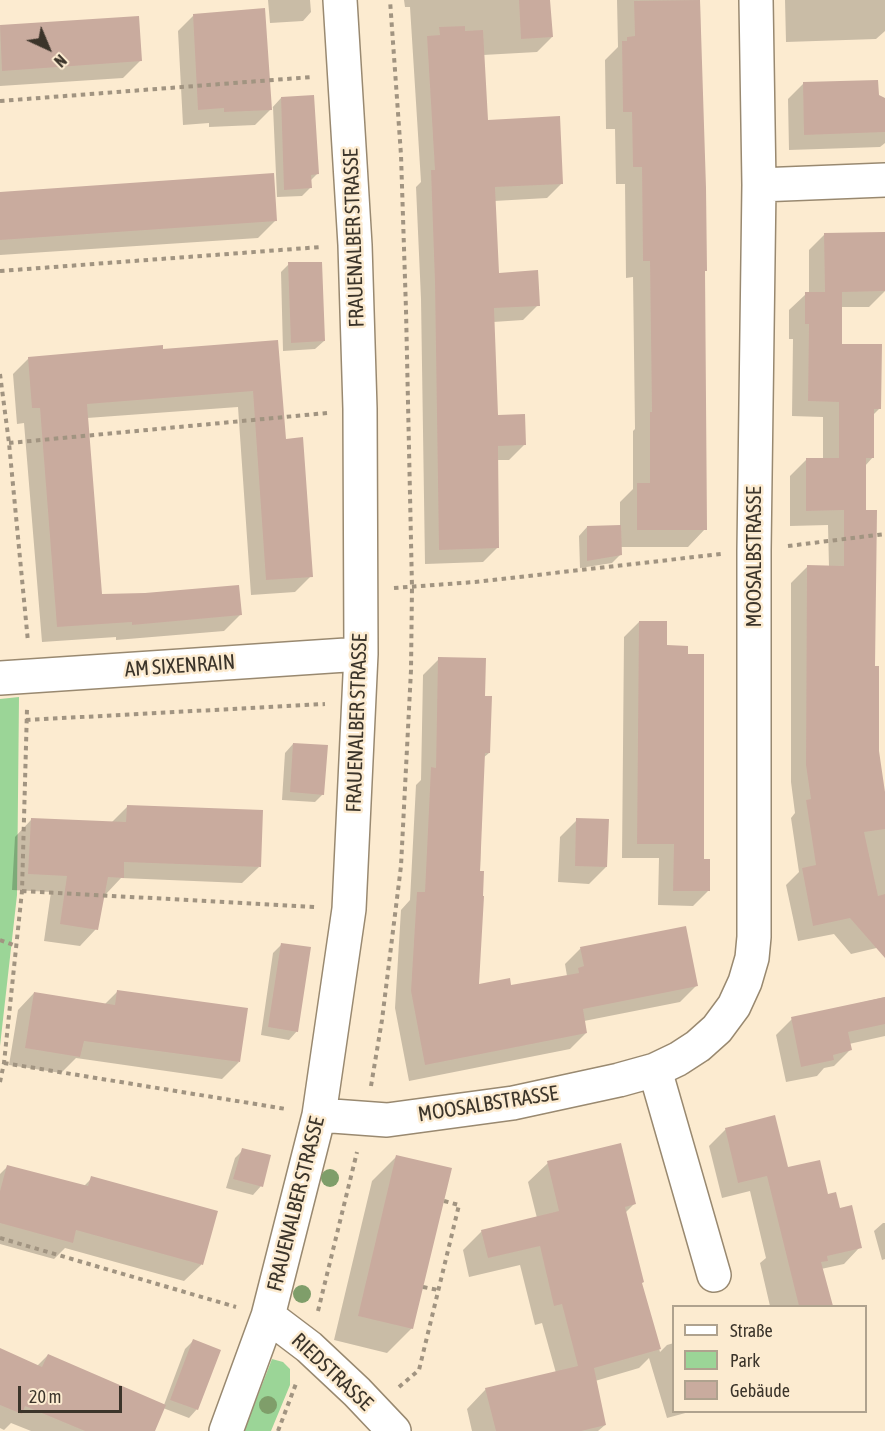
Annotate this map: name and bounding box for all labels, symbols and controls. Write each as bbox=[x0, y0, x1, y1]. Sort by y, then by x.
north arrow bbox=[18, 18, 78, 78]
text: N bbox=[51, 51, 70, 71]
street label: FRAUENALBER STRASSE bbox=[338, 148, 370, 328]
street label: MOOSALBSTRASSE bbox=[741, 486, 767, 628]
street label: FRAUENALBER STRASSE bbox=[341, 633, 373, 813]
street label: AM SIXENRAIN bbox=[124, 650, 236, 682]
street label: MOOSALBSTRASSE bbox=[416, 1081, 560, 1127]
street label: FRAUENALBER STRASSE bbox=[262, 1114, 330, 1294]
legend bbox=[672, 1305, 867, 1413]
text: Straße bbox=[730, 1320, 773, 1341]
street label: RIEDSTRASSE bbox=[286, 1328, 378, 1416]
text: Park bbox=[730, 1350, 760, 1371]
scale bar bbox=[21, 1374, 124, 1412]
text: Gebäude bbox=[730, 1380, 790, 1401]
text: 20 m bbox=[29, 1386, 61, 1407]

